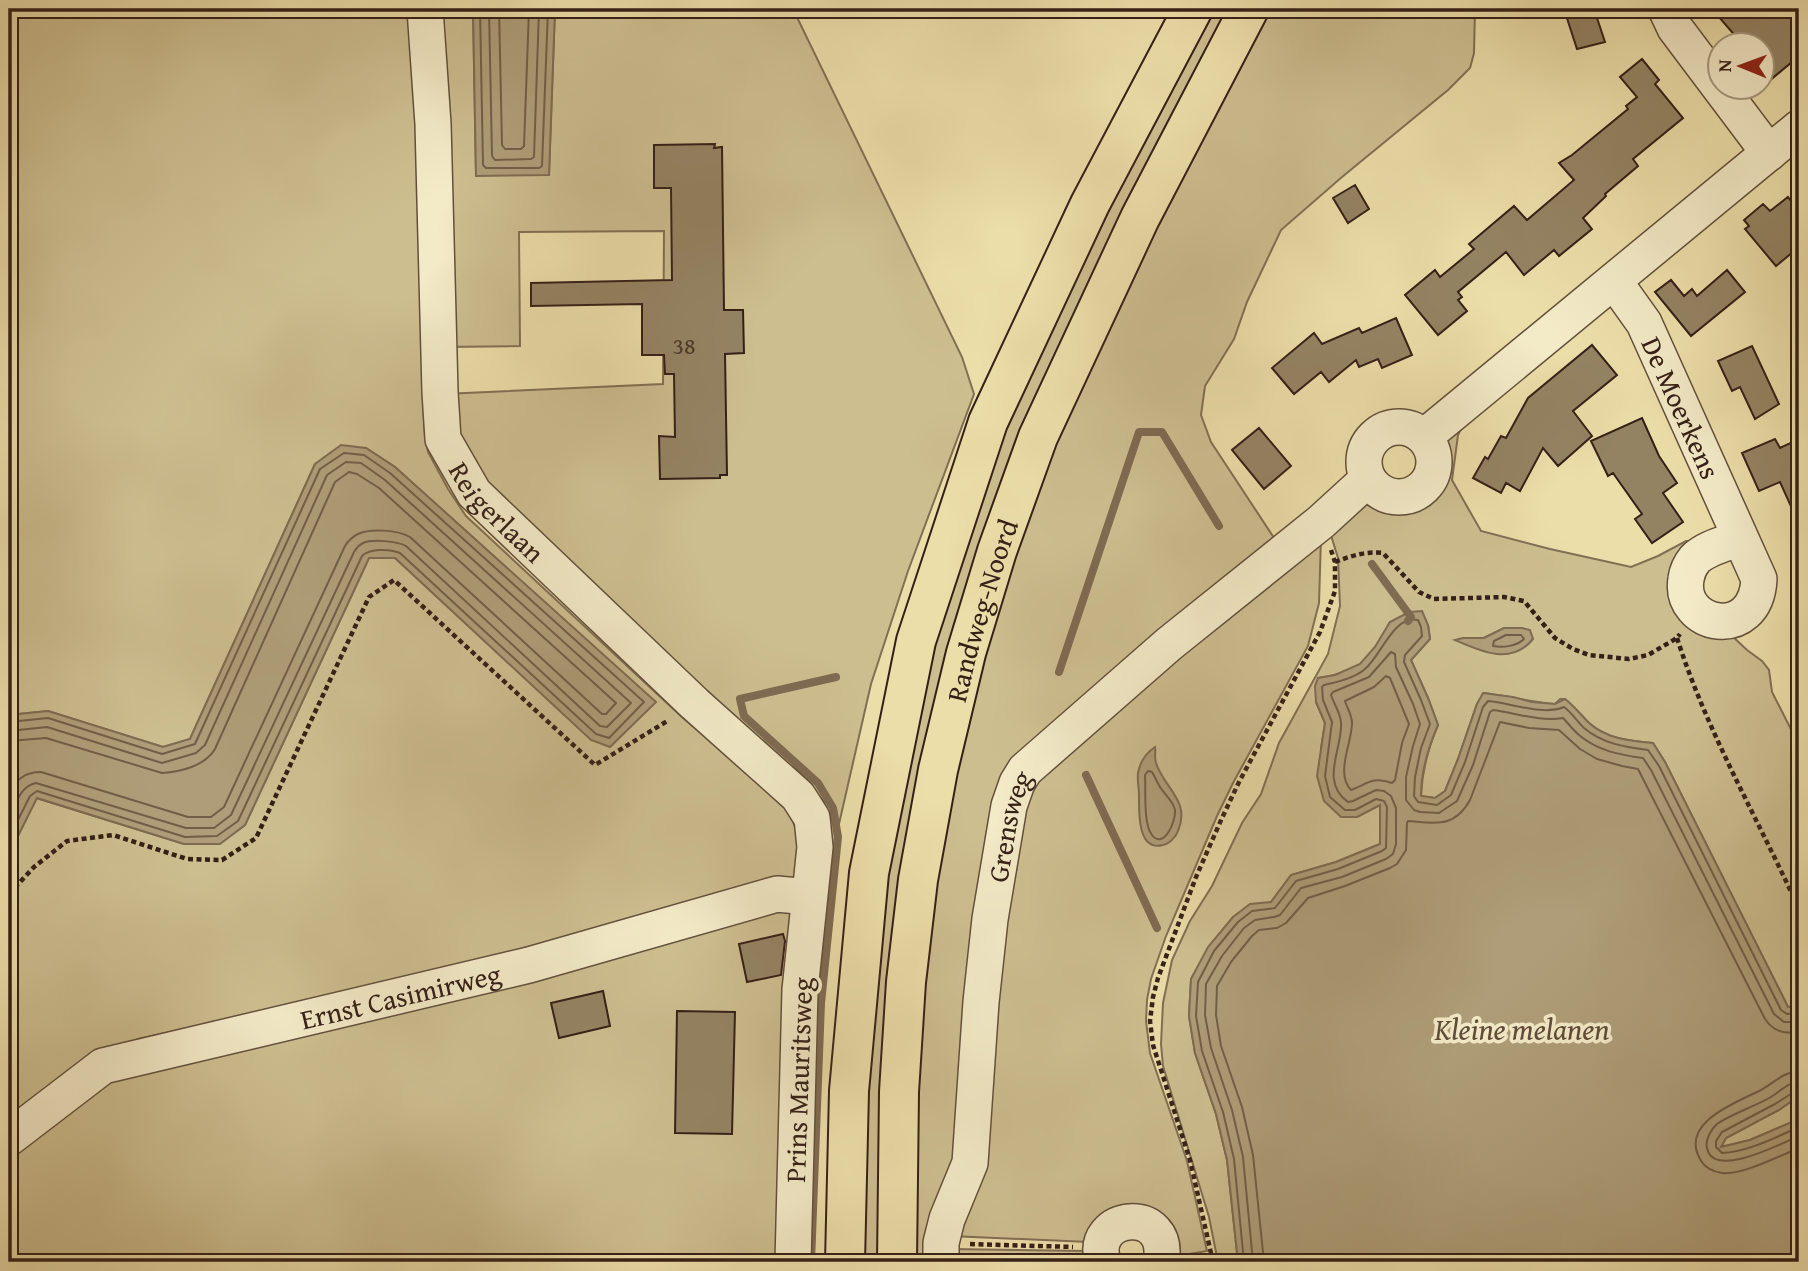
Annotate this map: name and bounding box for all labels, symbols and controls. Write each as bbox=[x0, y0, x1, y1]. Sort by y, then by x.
north arrow bbox=[1706, 32, 1776, 102]
text: N bbox=[1710, 59, 1738, 72]
house number: 38 bbox=[672, 328, 696, 363]
street label: De Moerkens bbox=[1632, 330, 1732, 485]
street label: Reigerlaan bbox=[439, 454, 555, 572]
street label: Randweg-Noord bbox=[935, 513, 1027, 706]
street label: Grensweg bbox=[976, 761, 1041, 885]
street label: Ernst Casimirweg bbox=[296, 952, 505, 1039]
street label: Prins Mauritsweg bbox=[774, 976, 822, 1183]
water label: Kleine melanen bbox=[1434, 1007, 1609, 1051]

